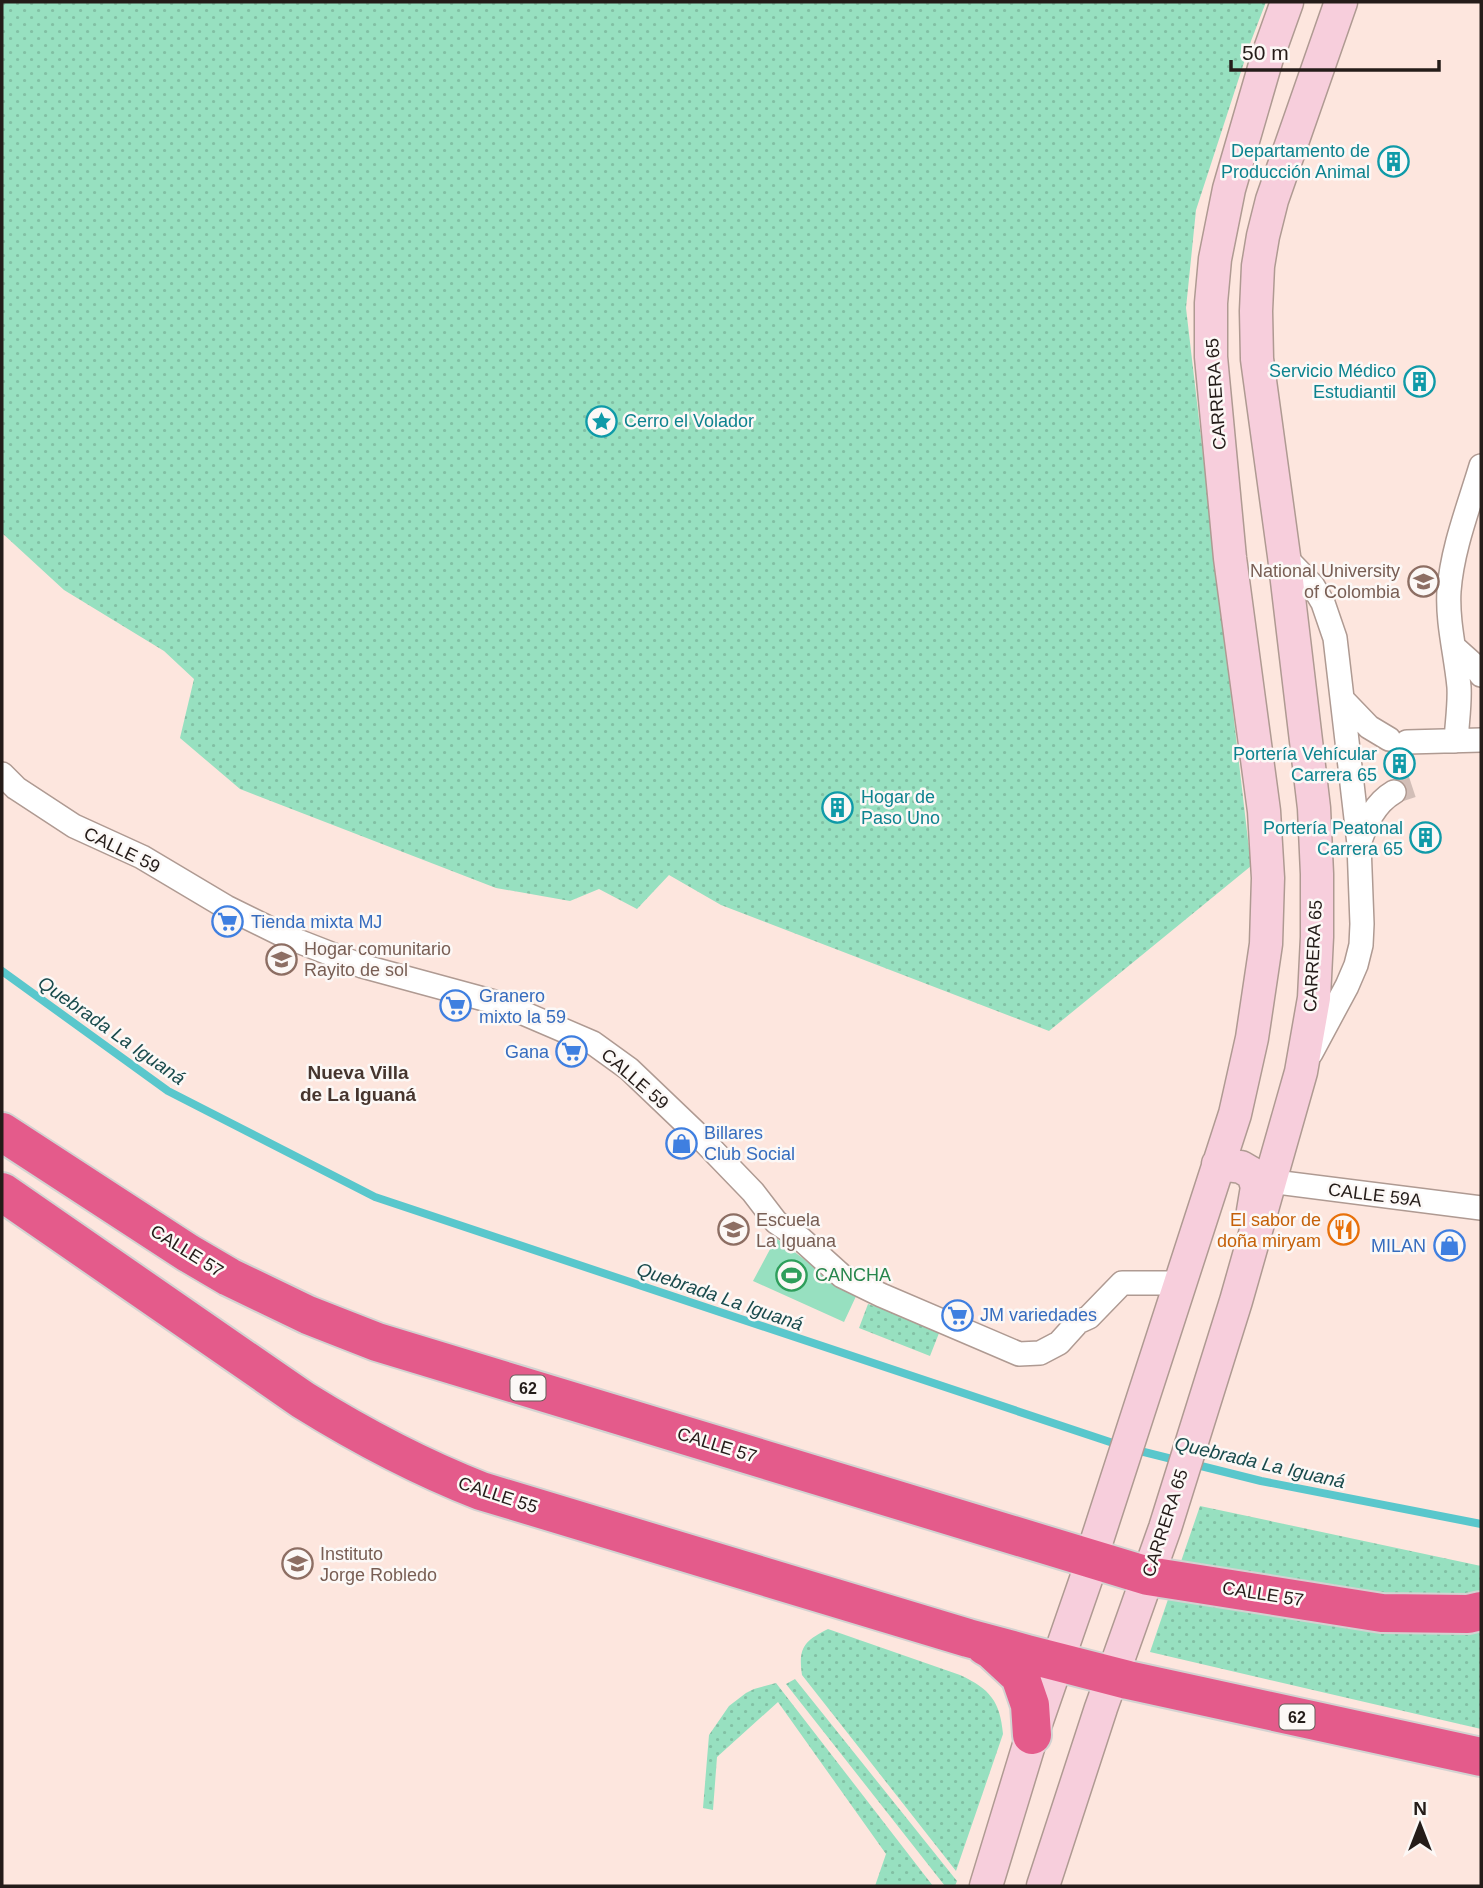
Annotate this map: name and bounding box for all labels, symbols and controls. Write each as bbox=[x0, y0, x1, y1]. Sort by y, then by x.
scale bar bbox=[1231, 28, 1439, 72]
text: 50 m bbox=[1242, 41, 1289, 64]
place label: Departamento de Producción Animal bbox=[1221, 141, 1370, 182]
building icon: Departamento de Producción Animal bbox=[1376, 144, 1410, 178]
street label: CARRERA 65 bbox=[1202, 337, 1230, 451]
place label: Servicio Médico Estudiantil bbox=[1269, 361, 1396, 402]
building icon: Servicio Médico Estudiantil bbox=[1402, 364, 1436, 398]
place icon: Cerro el Volador bbox=[584, 404, 618, 438]
place label: Cerro el Volador bbox=[624, 411, 754, 431]
place label: National University of Colombia bbox=[1250, 561, 1401, 602]
school or university icon: National University of Colombia bbox=[1406, 564, 1440, 598]
place label: Portería Vehícular Carrera 65 bbox=[1233, 744, 1377, 785]
building icon: Portería Vehícular Carrera 65 bbox=[1383, 747, 1417, 781]
place label: Hogar de Paso Uno bbox=[861, 787, 940, 828]
building icon: Hogar de Paso Uno bbox=[821, 790, 855, 824]
place label: Portería Peatonal Carrera 65 bbox=[1263, 818, 1403, 859]
building icon: Portería Peatonal Carrera 65 bbox=[1409, 821, 1443, 855]
street label: CALLE 59 bbox=[81, 823, 163, 877]
street label: CARRERA 65 bbox=[1300, 900, 1326, 1012]
supermarket icon: Tienda mixta MJ bbox=[211, 905, 245, 939]
place label: Tienda mixta MJ bbox=[251, 912, 382, 932]
place label: Hogar comunitario Rayito de sol bbox=[304, 939, 451, 980]
school or university icon: Hogar comunitario Rayito de sol bbox=[264, 942, 298, 976]
water label: Quebrada La Iguaná bbox=[34, 972, 189, 1089]
place label: Granero mixto la 59 bbox=[479, 986, 566, 1027]
supermarket icon: Granero mixto la 59 bbox=[439, 989, 473, 1023]
supermarket icon: Gana bbox=[555, 1035, 589, 1069]
place label: Gana bbox=[505, 1042, 550, 1062]
street label: CALLE 59 bbox=[597, 1045, 673, 1113]
district label: Nueva Villa de La Iguaná bbox=[300, 1062, 416, 1105]
place label: Billares Club Social bbox=[704, 1123, 795, 1164]
shop icon: Billares Club Social bbox=[664, 1126, 698, 1160]
street label: CALLE 59A bbox=[1327, 1179, 1423, 1211]
place label: Escuela La Iguana bbox=[756, 1210, 837, 1251]
place label: El sabor de doña miryam bbox=[1217, 1210, 1321, 1251]
school or university icon: Escuela La Iguana bbox=[716, 1213, 750, 1247]
restaurant icon: El sabor de doña miryam bbox=[1327, 1213, 1361, 1247]
street label: CALLE 57 bbox=[147, 1221, 227, 1281]
shop icon: MILAN bbox=[1432, 1229, 1466, 1263]
place label: MILAN bbox=[1371, 1236, 1426, 1256]
water label: Quebrada La Iguaná bbox=[634, 1258, 806, 1335]
sports icon: CANCHA bbox=[775, 1258, 809, 1292]
place label: CANCHA bbox=[815, 1265, 891, 1285]
supermarket icon: JM variedades bbox=[940, 1298, 974, 1332]
place label: JM variedades bbox=[980, 1305, 1097, 1325]
road number: 62 bbox=[510, 1376, 546, 1400]
street label: CALLE 57 bbox=[675, 1423, 759, 1467]
water label: Quebrada La Iguaná bbox=[1173, 1433, 1347, 1492]
street label: CARRERA 65 bbox=[1138, 1467, 1192, 1579]
street label: CALLE 55 bbox=[456, 1473, 540, 1517]
place label: Instituto Jorge Robledo bbox=[320, 1544, 437, 1585]
school or university icon: Instituto Jorge Robledo bbox=[280, 1547, 314, 1581]
street label: CALLE 57 bbox=[1221, 1578, 1305, 1610]
road number: 62 bbox=[1280, 1704, 1314, 1730]
north arrow bbox=[1385, 1790, 1455, 1860]
text: N bbox=[1413, 1798, 1427, 1819]

